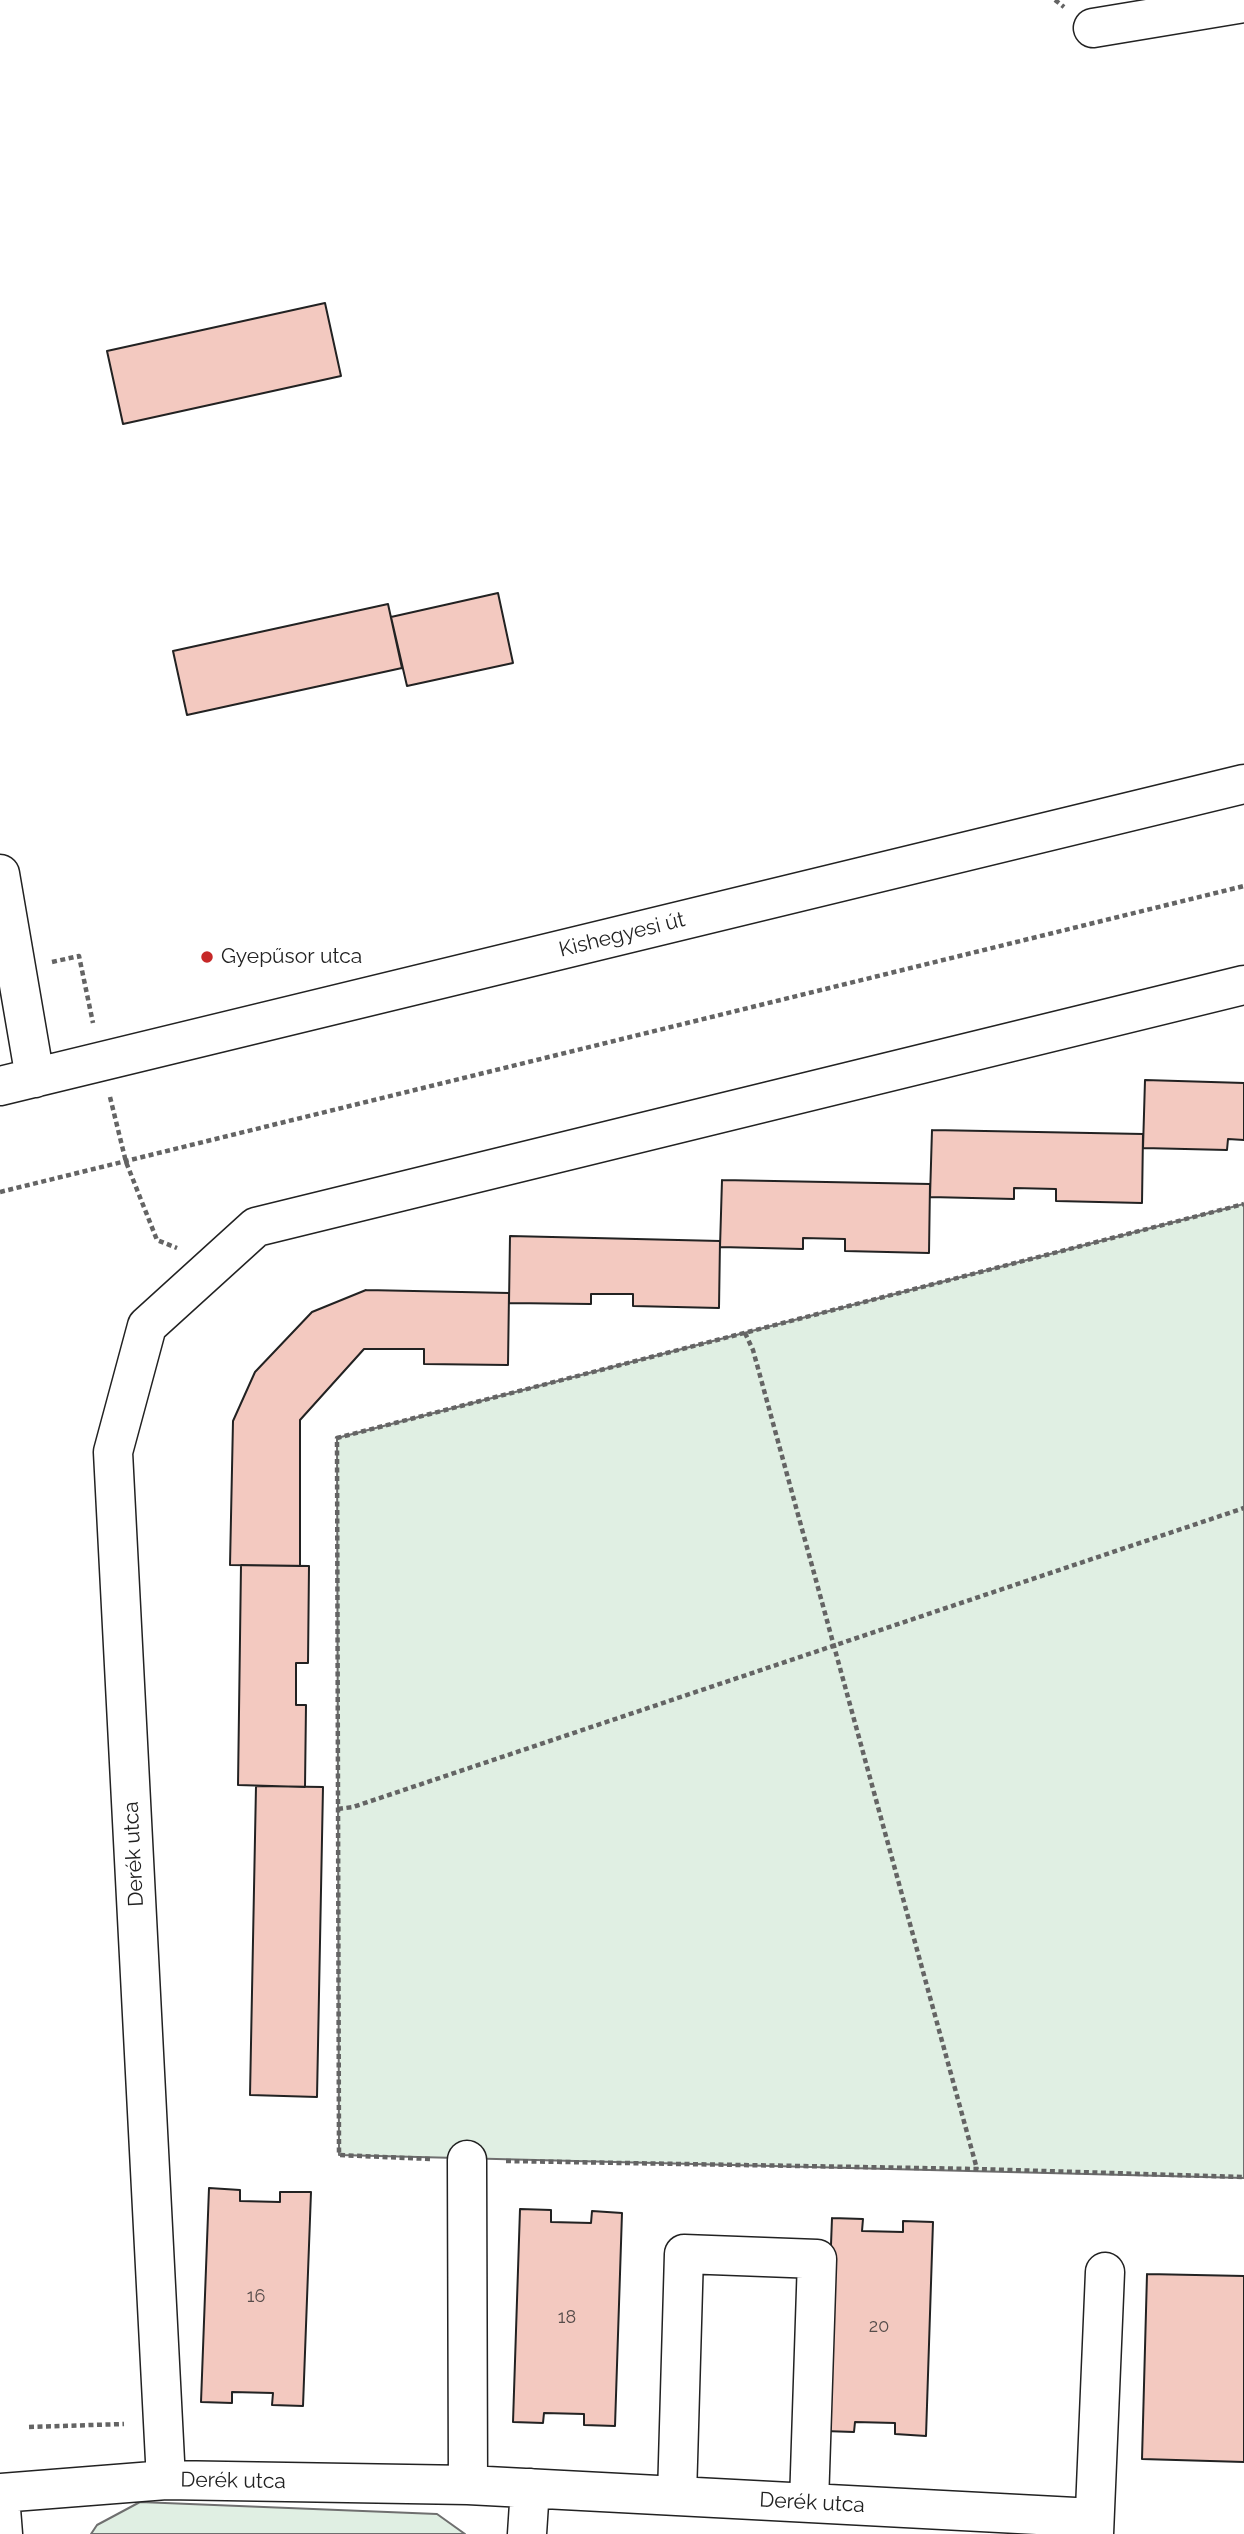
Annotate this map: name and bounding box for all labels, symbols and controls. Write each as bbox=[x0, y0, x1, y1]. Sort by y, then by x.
street label: Kishegyesi út bbox=[557, 907, 687, 963]
place label: Gyepűsor utca bbox=[221, 944, 362, 970]
marker: Gyepűsor utca bbox=[199, 949, 215, 965]
street label: Derék utca bbox=[119, 1801, 149, 1907]
house number: 16 bbox=[247, 2286, 265, 2308]
house number: 18 bbox=[558, 2307, 576, 2329]
house number: 20 bbox=[869, 2316, 889, 2338]
street label: Derék utca bbox=[180, 2467, 286, 2495]
street label: Derék utca bbox=[759, 2488, 865, 2518]

